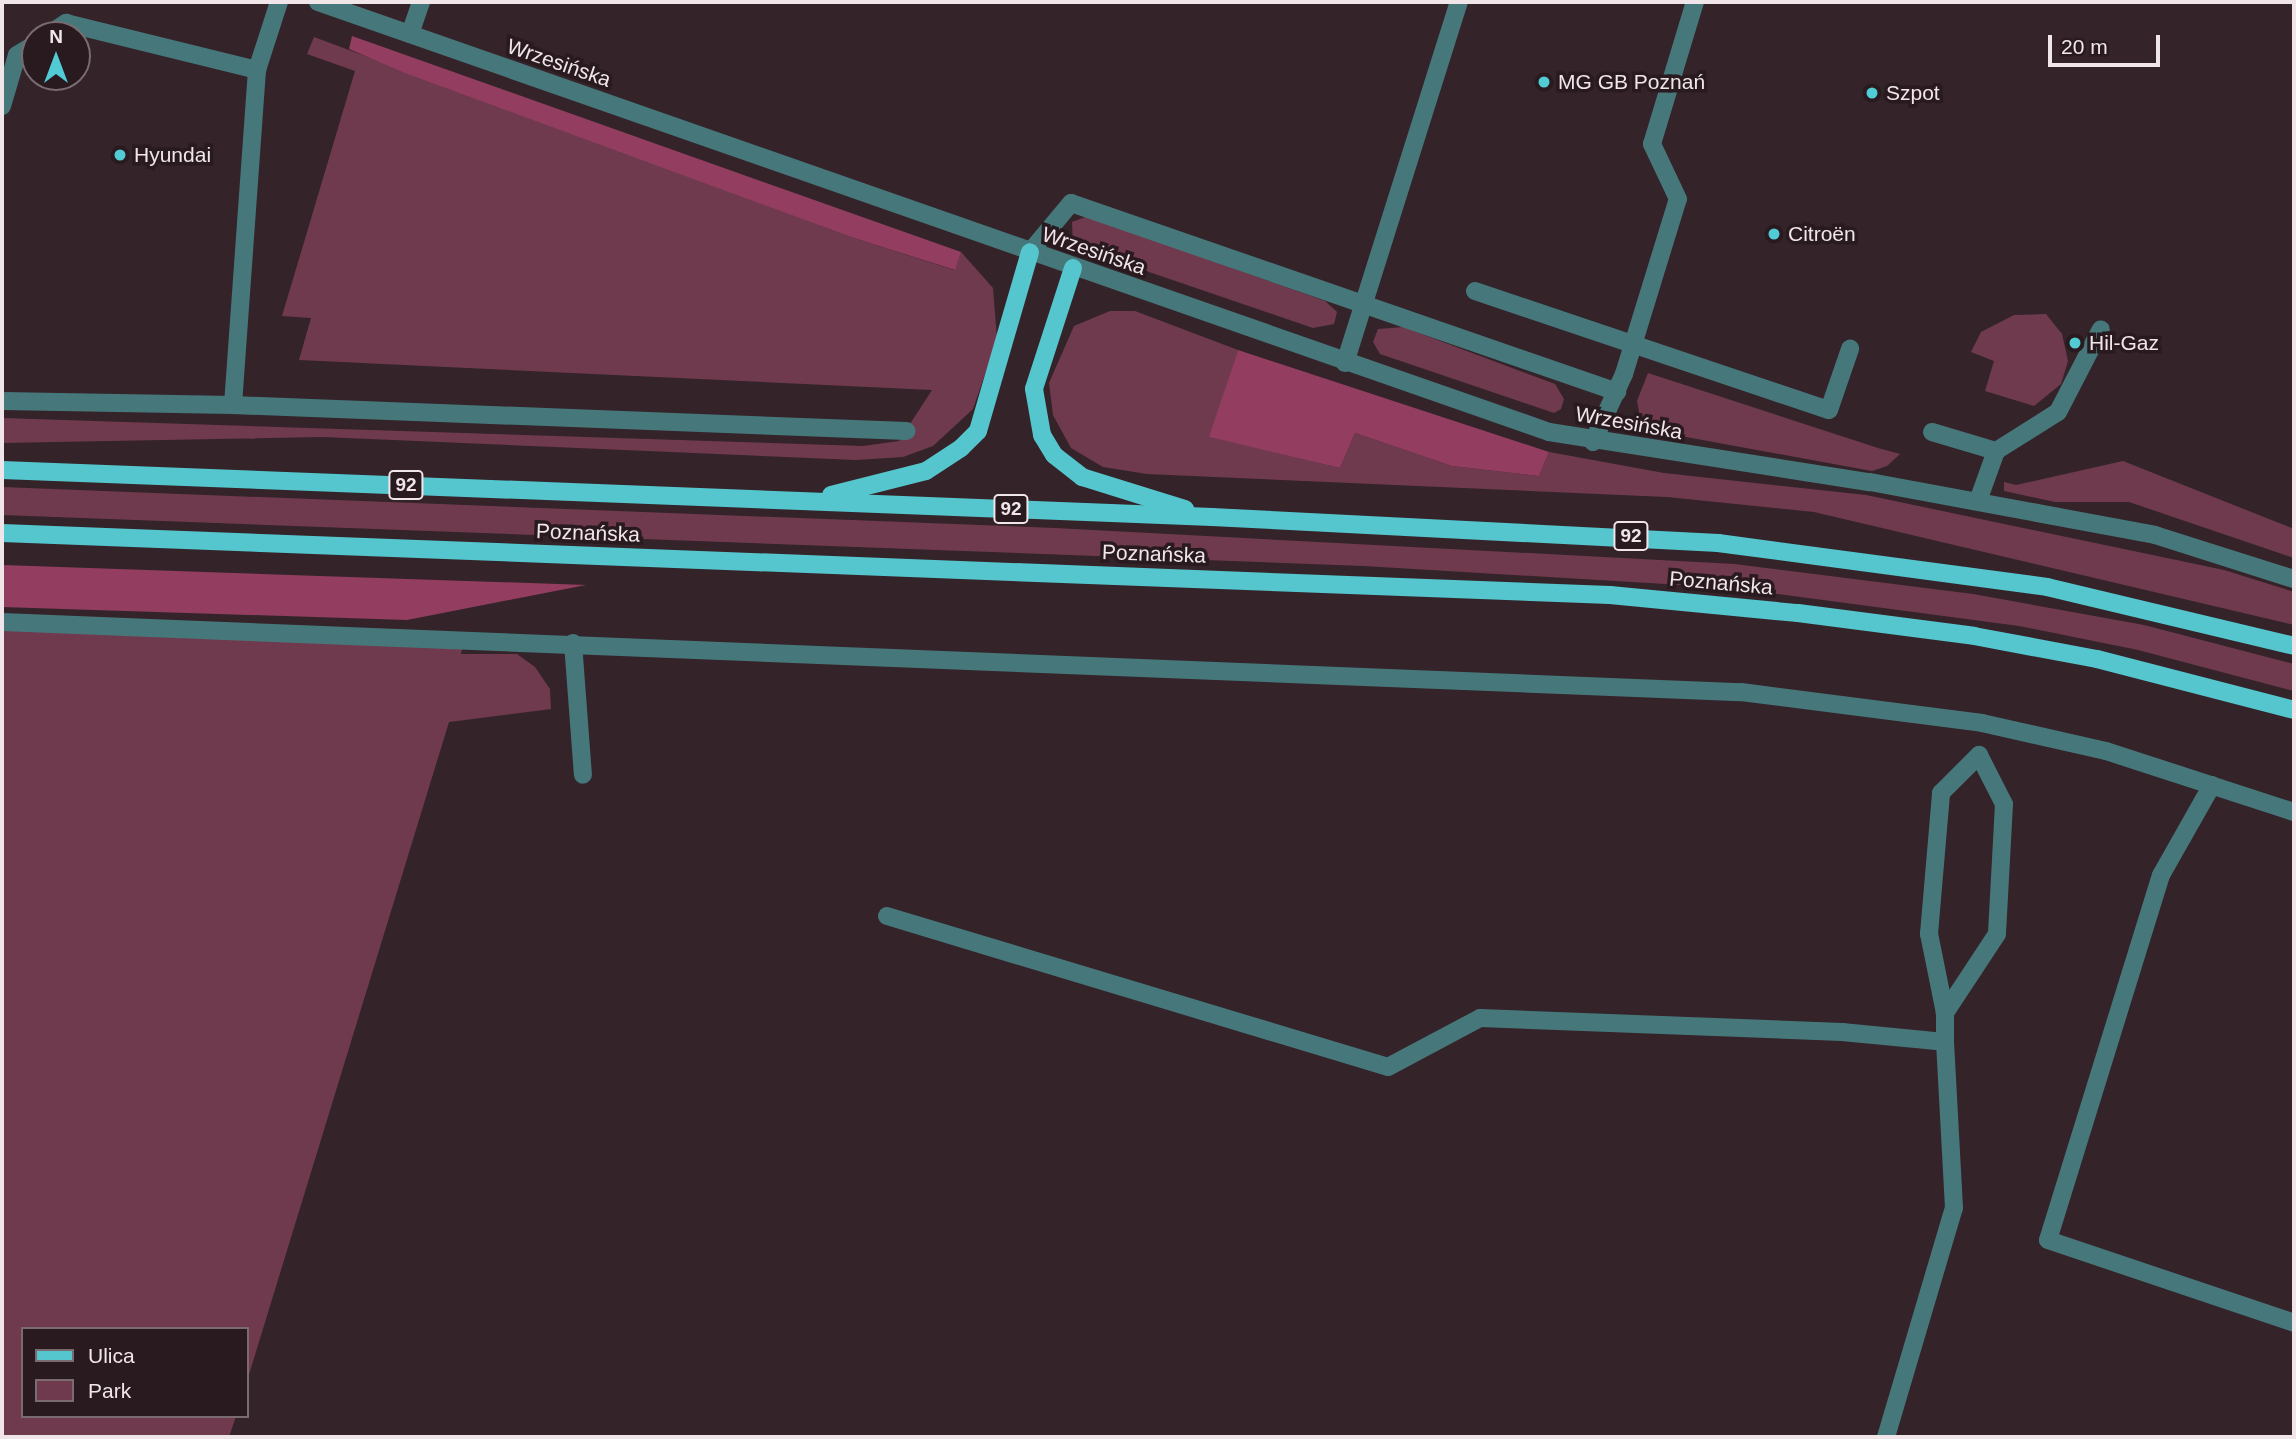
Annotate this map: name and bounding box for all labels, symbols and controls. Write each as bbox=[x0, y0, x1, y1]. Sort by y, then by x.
north arrow bbox=[21, 21, 91, 91]
scale bar bbox=[2051, 21, 2163, 65]
text: N bbox=[49, 26, 63, 47]
street label: Wrzesińska bbox=[504, 33, 614, 93]
text: 20 m bbox=[2061, 35, 2108, 58]
place label: MG GB Poznań bbox=[1558, 69, 1705, 95]
marker: MG GB Poznań bbox=[1536, 74, 1552, 90]
place label: Szpot bbox=[1886, 80, 1940, 106]
marker: Szpot bbox=[1864, 85, 1880, 101]
place label: Hyundai bbox=[134, 142, 211, 168]
marker: Hyundai bbox=[112, 147, 128, 163]
street label: Wrzesińska bbox=[1039, 221, 1149, 281]
place label: Citroën bbox=[1788, 221, 1856, 247]
marker: Citroën bbox=[1766, 226, 1782, 242]
place label: Hil-Gaz bbox=[2089, 330, 2159, 356]
marker: Hil-Gaz bbox=[2067, 335, 2083, 351]
street label: Wrzesińska bbox=[1574, 401, 1684, 445]
road number: 92 bbox=[387, 470, 425, 500]
road number: 92 bbox=[992, 494, 1030, 524]
street label: Poznańska bbox=[536, 519, 640, 547]
road number: 92 bbox=[1612, 520, 1650, 552]
street label: Poznańska bbox=[1102, 540, 1206, 568]
street label: Poznańska bbox=[1668, 566, 1774, 600]
legend bbox=[21, 1327, 248, 1418]
text: Ulica bbox=[88, 1344, 135, 1367]
text: Park bbox=[88, 1379, 131, 1402]

